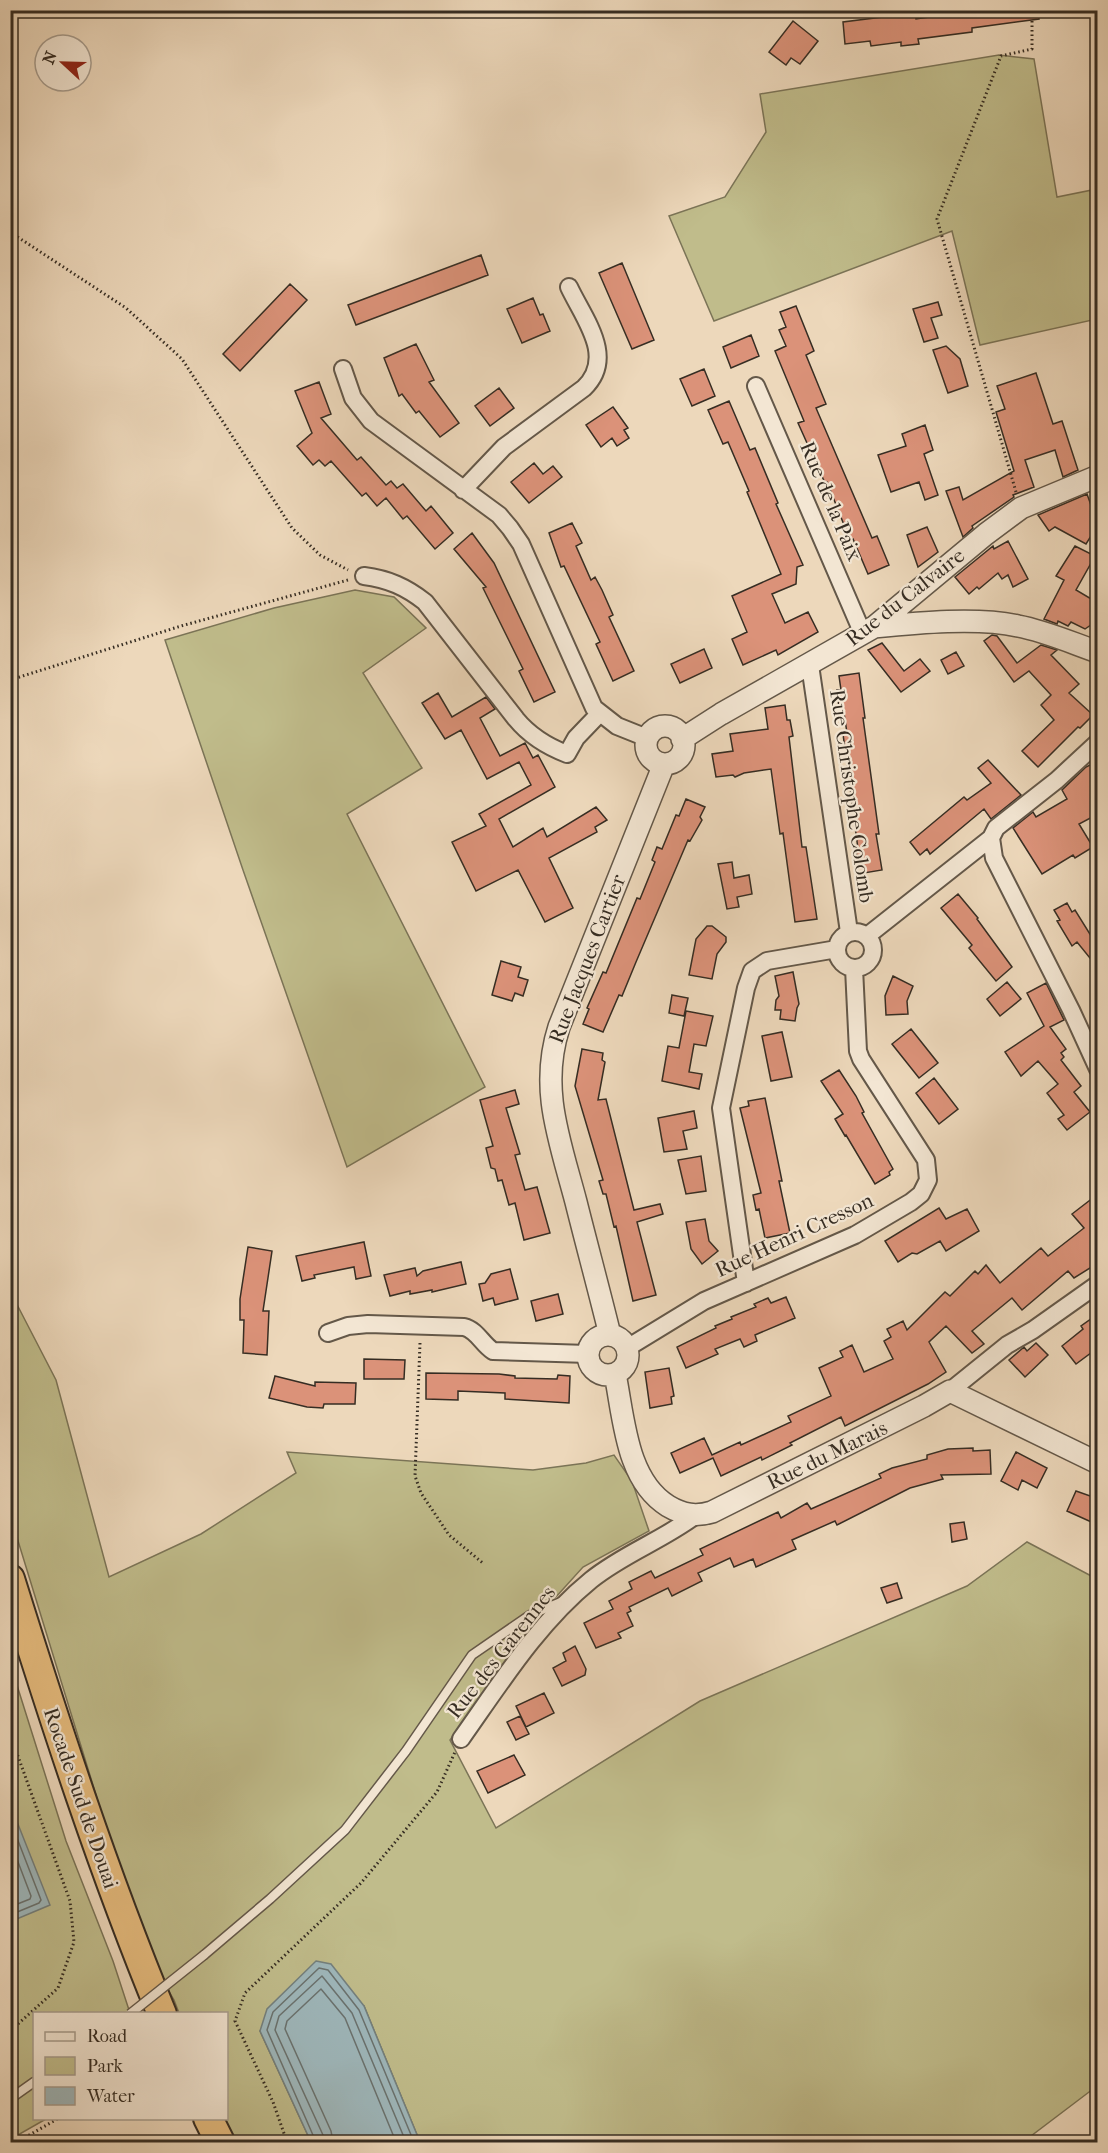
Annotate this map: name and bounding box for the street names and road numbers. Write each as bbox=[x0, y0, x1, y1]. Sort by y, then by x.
street label: Rue de la Paix bbox=[795, 438, 867, 564]
street label: Rue du Calvaire bbox=[841, 543, 969, 651]
street label: Rue Christophe Colomb bbox=[825, 688, 879, 904]
street label: Rue Jacques Cartier bbox=[544, 871, 630, 1047]
street label: Rue Henri Cresson bbox=[711, 1188, 877, 1282]
street label: Rue du Marais bbox=[763, 1415, 891, 1494]
street label: Rue des Garennes bbox=[442, 1581, 560, 1723]
street label: Rocade Sud de Douai bbox=[39, 1704, 123, 1892]

